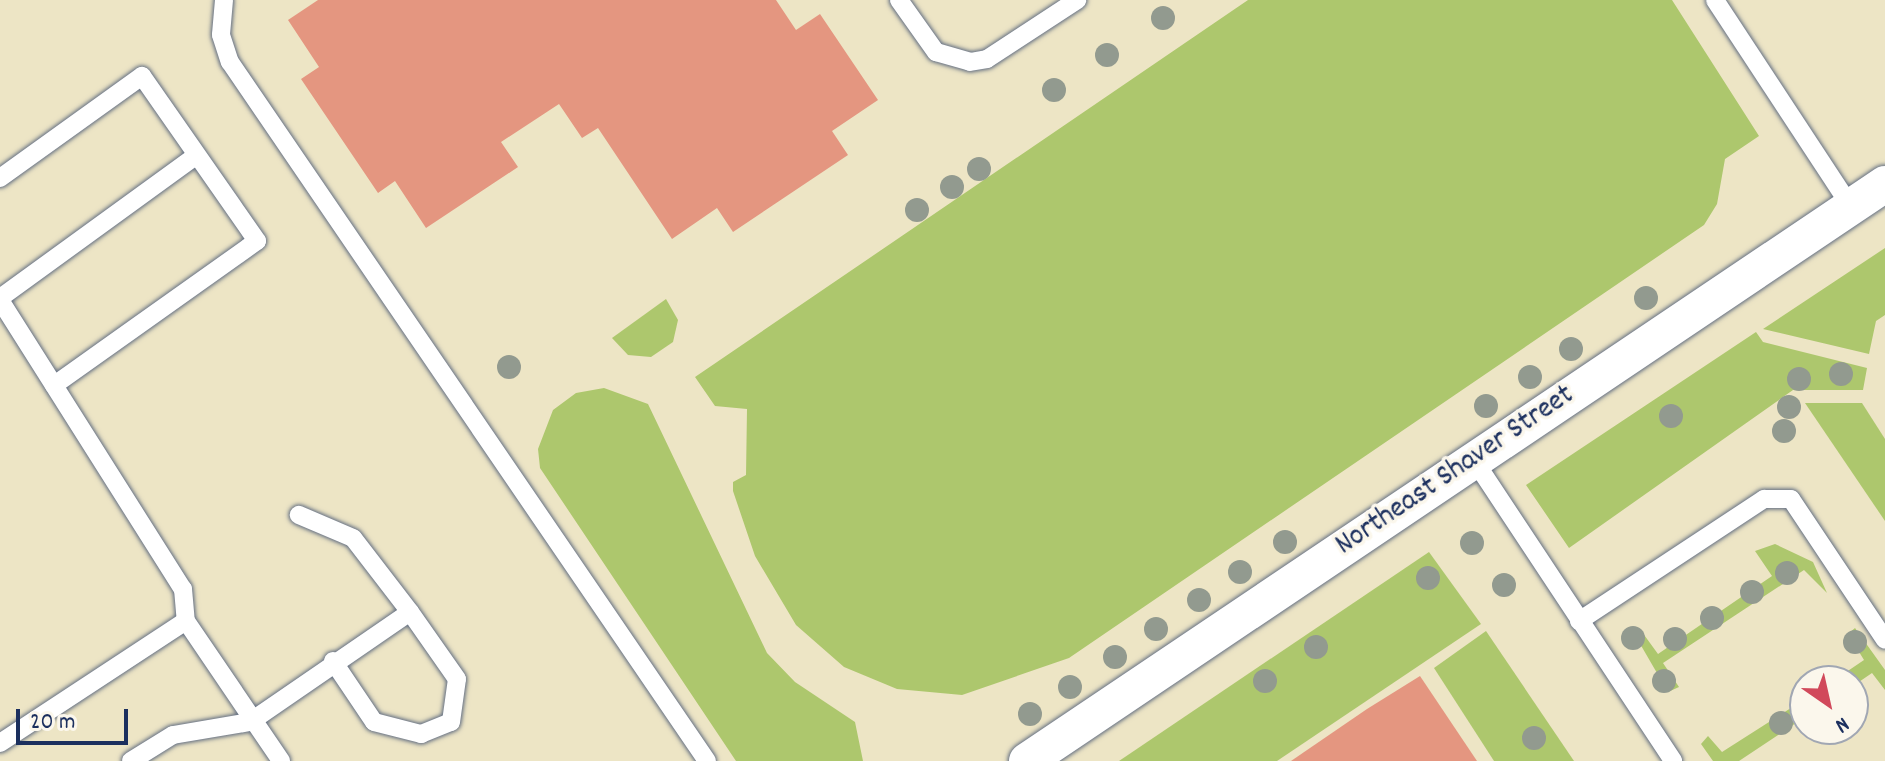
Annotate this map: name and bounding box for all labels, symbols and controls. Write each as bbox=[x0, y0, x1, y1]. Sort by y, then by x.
street label: Northeast Shaver Street bbox=[1330, 379, 1582, 565]
north arrow bbox=[1789, 665, 1869, 745]
scale bar bbox=[20, 693, 132, 743]
text: 20 m bbox=[30, 706, 76, 740]
text: N bbox=[1828, 708, 1855, 740]

